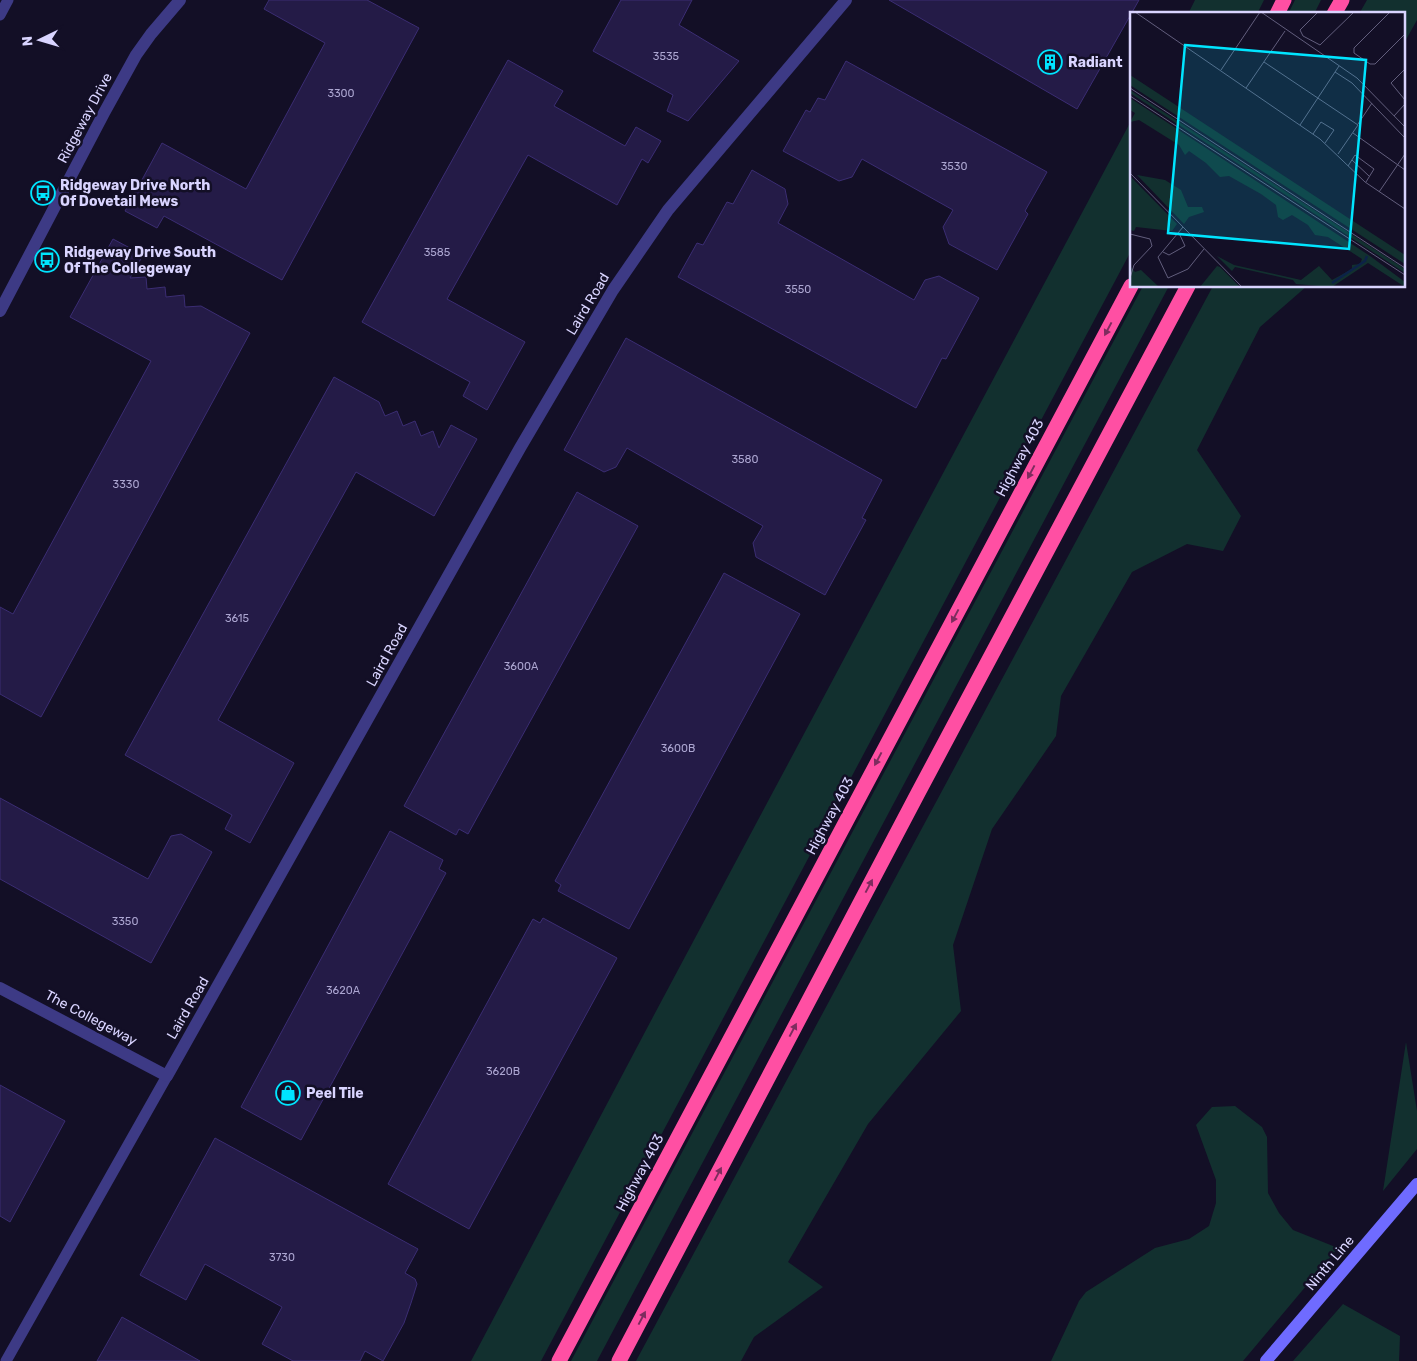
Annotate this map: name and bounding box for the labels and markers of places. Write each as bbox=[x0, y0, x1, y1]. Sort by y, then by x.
building icon: Radiant bbox=[1037, 49, 1063, 75]
place label: Radiant bbox=[1068, 54, 1123, 71]
place label: Ridgeway Drive North Of Dovetail Mews bbox=[60, 177, 210, 210]
bus stop icon: Ridgeway Drive North Of Dovetail Mews bbox=[30, 180, 56, 206]
place label: Ridgeway Drive South Of The Collegeway bbox=[64, 244, 216, 277]
bus stop icon: Ridgeway Drive South Of The Collegeway bbox=[34, 247, 60, 273]
shop icon: Peel Tile bbox=[275, 1080, 301, 1106]
place label: Peel Tile bbox=[306, 1085, 364, 1102]

